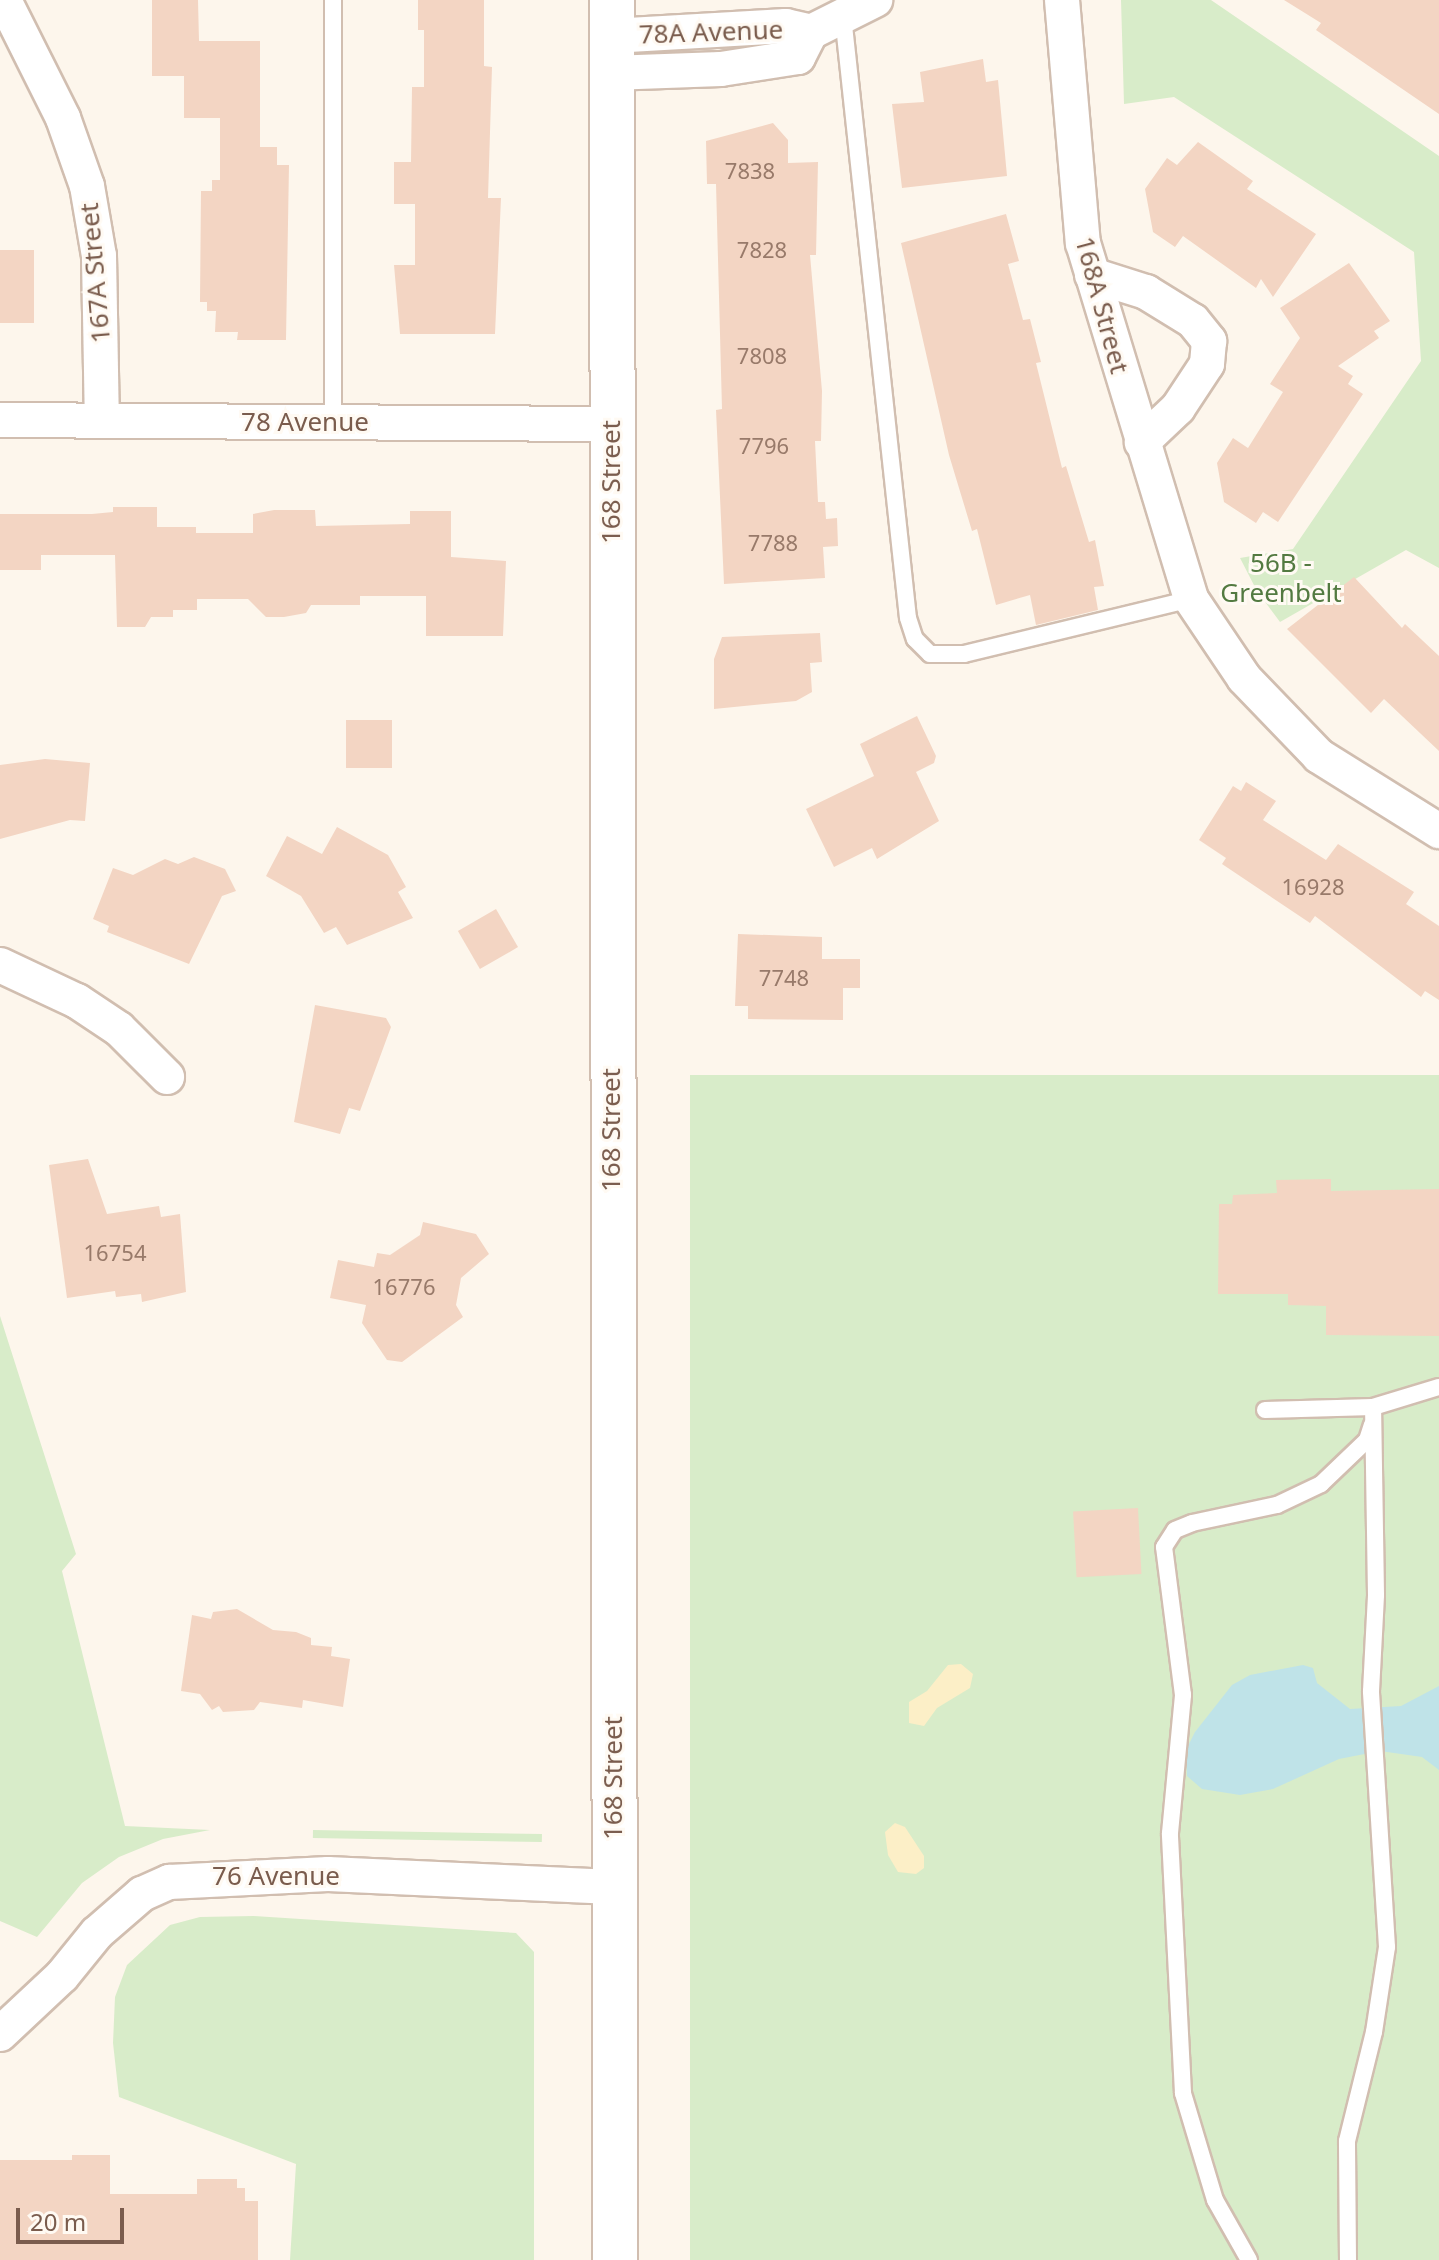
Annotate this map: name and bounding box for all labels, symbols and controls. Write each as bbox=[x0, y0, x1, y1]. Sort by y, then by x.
street label: 78A Avenue bbox=[638, 14, 784, 50]
house number: 7838 bbox=[725, 158, 775, 184]
street label: 167A Street bbox=[73, 202, 117, 344]
street label: 168A Street bbox=[1069, 233, 1135, 377]
house number: 7828 bbox=[737, 237, 787, 263]
house number: 7808 bbox=[737, 343, 787, 369]
street label: 78 Avenue bbox=[241, 406, 369, 438]
street label: 168 Street bbox=[595, 420, 627, 544]
house number: 7796 bbox=[739, 433, 789, 459]
house number: 7788 bbox=[748, 530, 798, 556]
park label: 56B - Greenbelt bbox=[1220, 547, 1342, 608]
house number: 16928 bbox=[1282, 874, 1344, 900]
house number: 7748 bbox=[759, 965, 809, 991]
street label: 168 Street bbox=[595, 1068, 627, 1192]
house number: 16754 bbox=[84, 1240, 146, 1266]
house number: 16776 bbox=[373, 1274, 435, 1300]
street label: 168 Street bbox=[597, 1716, 629, 1840]
street label: 76 Avenue bbox=[212, 1860, 340, 1892]
scale bar bbox=[20, 2192, 128, 2242]
text: 20 m bbox=[30, 2205, 86, 2238]

